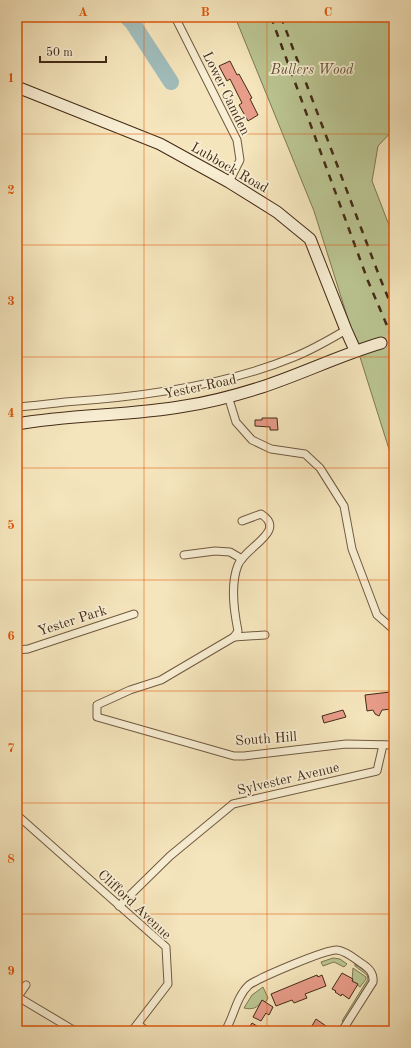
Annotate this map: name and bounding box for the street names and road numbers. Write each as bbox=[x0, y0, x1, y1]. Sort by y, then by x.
street label: Lower Camden bbox=[200, 49, 253, 138]
street label: Lubbock Road bbox=[188, 140, 271, 196]
street label: Yester Road bbox=[163, 372, 238, 402]
street label: Yester Park bbox=[36, 603, 108, 639]
street label: South Hill bbox=[235, 730, 298, 748]
street label: Sylvester Avenue bbox=[236, 760, 341, 798]
street label: Clifford Avenue bbox=[95, 867, 174, 942]

